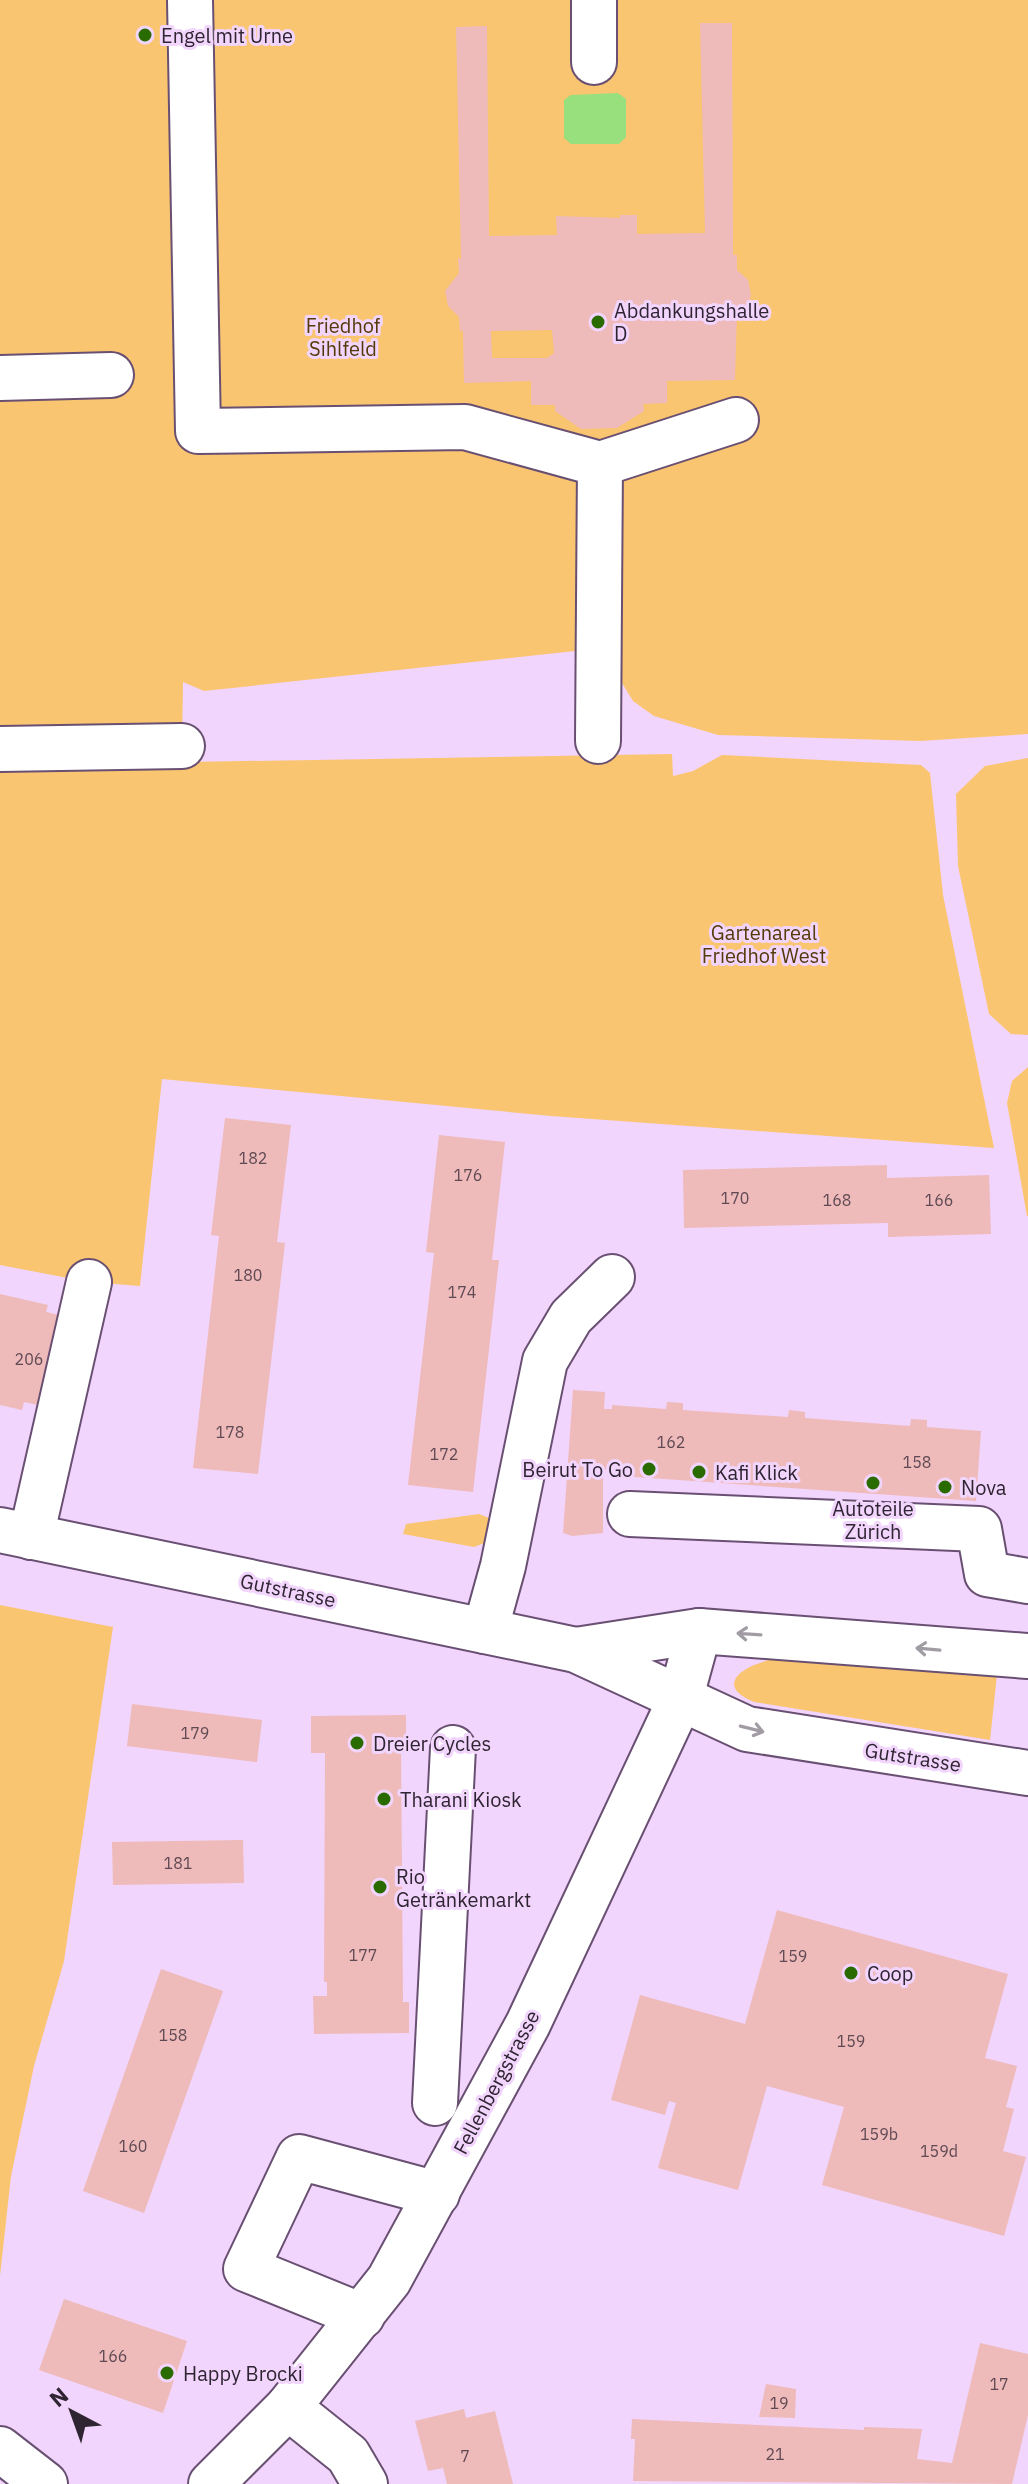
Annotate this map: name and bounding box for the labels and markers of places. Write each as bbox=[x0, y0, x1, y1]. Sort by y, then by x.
place label: Engel mit Urne bbox=[161, 22, 293, 49]
marker: Engel mit Urne bbox=[136, 26, 154, 44]
place label: Abdankungshalle D bbox=[614, 297, 769, 347]
marker: Abdankungshalle D bbox=[589, 313, 607, 331]
place label: Beirut To Go bbox=[522, 1456, 633, 1483]
place label: Kafi Klick bbox=[715, 1459, 798, 1486]
marker: Beirut To Go bbox=[640, 1460, 658, 1478]
marker: Kafi Klick bbox=[690, 1463, 708, 1481]
marker: Autoteile Zürich bbox=[864, 1474, 882, 1492]
place label: Nova bbox=[961, 1474, 1007, 1501]
marker: Nova bbox=[936, 1478, 954, 1496]
place label: Autoteile Zürich bbox=[832, 1495, 914, 1545]
place label: Dreier Cycles bbox=[373, 1730, 491, 1757]
marker: Dreier Cycles bbox=[348, 1734, 366, 1752]
place label: Tharani Kiosk bbox=[400, 1786, 522, 1813]
marker: Tharani Kiosk bbox=[375, 1790, 393, 1808]
place label: Rio Getränkemarkt bbox=[396, 1863, 531, 1913]
marker: Rio Getränkemarkt bbox=[371, 1878, 389, 1896]
place label: Coop bbox=[867, 1960, 913, 1987]
marker: Coop bbox=[842, 1964, 860, 1982]
place label: Happy Brocki bbox=[183, 2360, 303, 2387]
marker: Happy Brocki bbox=[158, 2364, 176, 2382]

